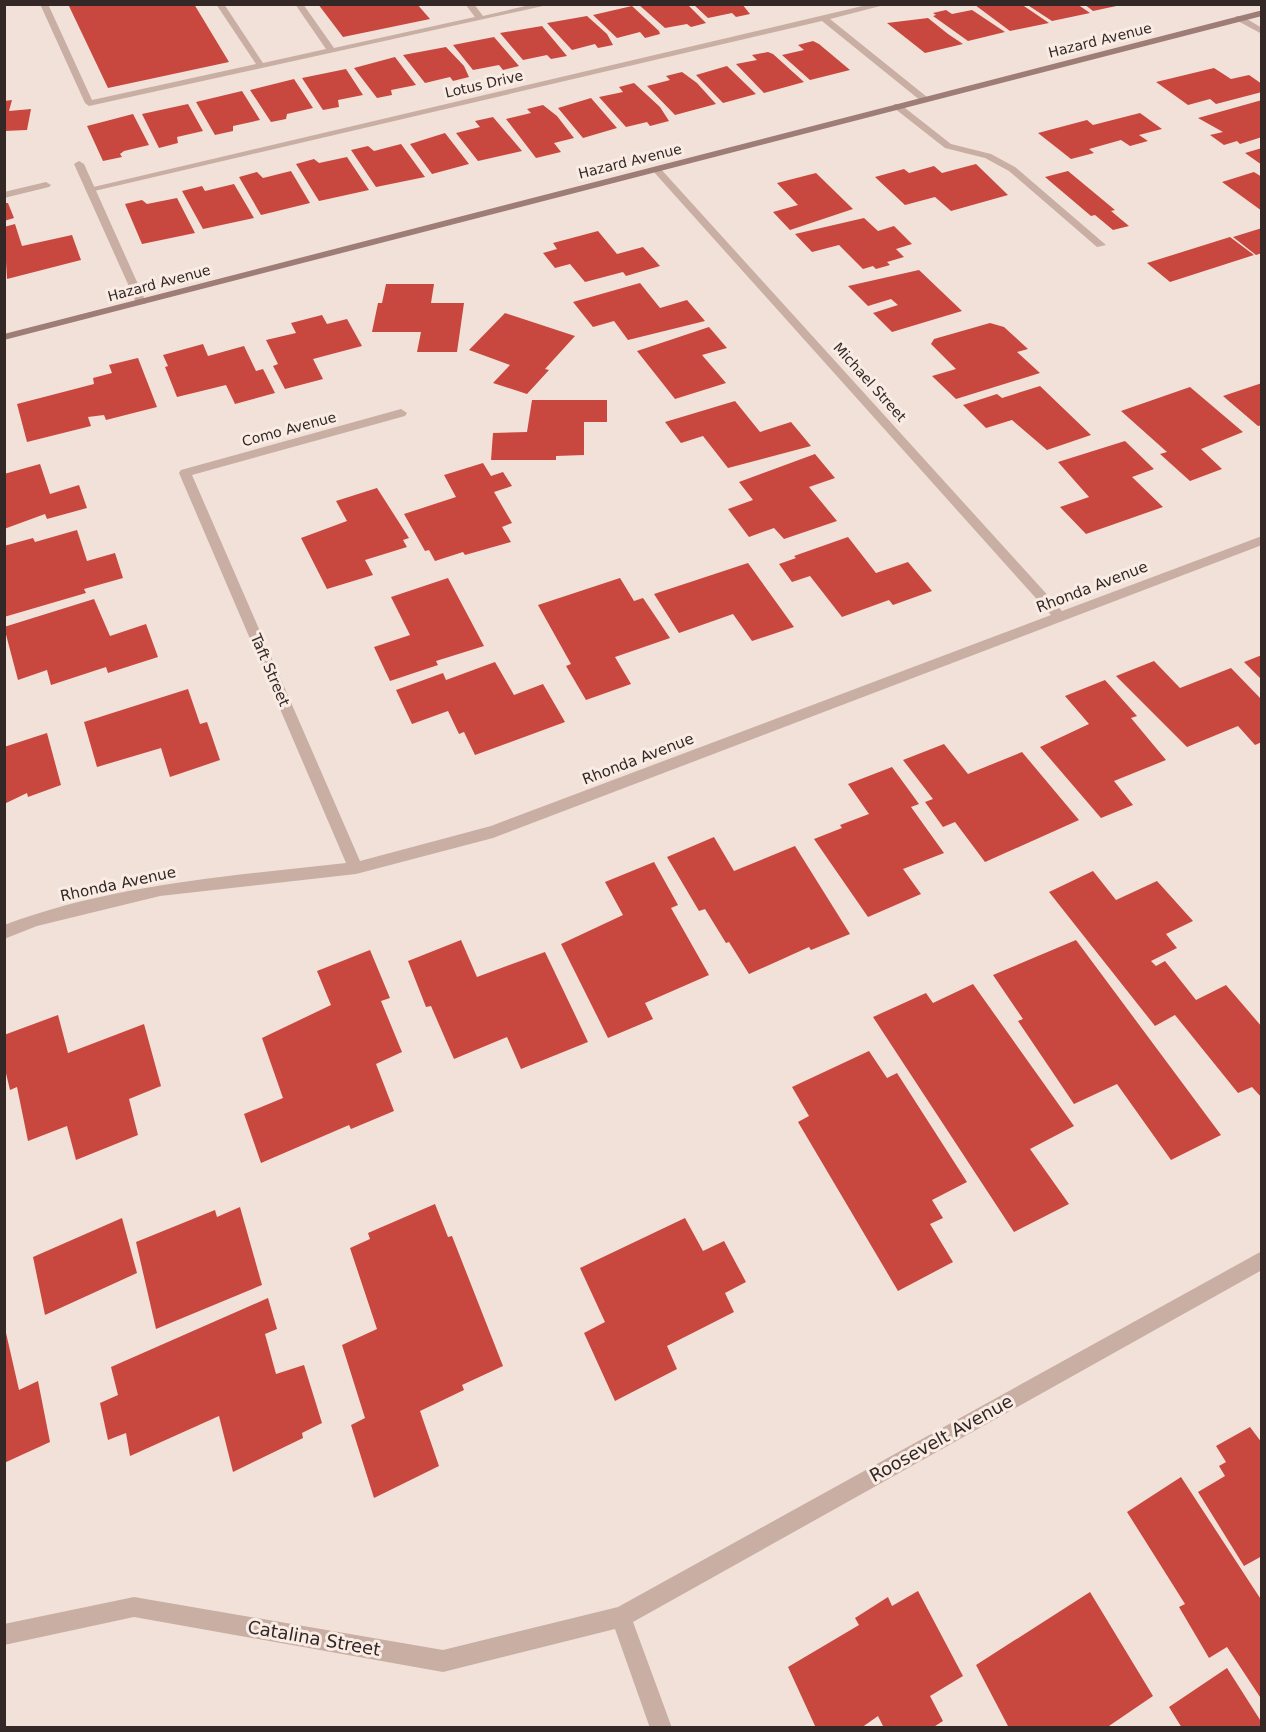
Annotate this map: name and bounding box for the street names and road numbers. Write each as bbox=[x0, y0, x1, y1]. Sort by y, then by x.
street label: Hazard Avenue bbox=[1047, 19, 1153, 61]
street label: Lotus Drive bbox=[443, 67, 525, 101]
street label: Hazard Avenue bbox=[577, 140, 683, 182]
street label: Hazard Avenue bbox=[106, 262, 212, 304]
street label: Michael Street bbox=[830, 339, 910, 425]
street label: Como Avenue bbox=[240, 409, 338, 449]
street label: Rhonda Avenue bbox=[1034, 557, 1150, 617]
street label: Taft Street bbox=[246, 630, 293, 709]
street label: Rhonda Avenue bbox=[580, 729, 696, 789]
street label: Rhonda Avenue bbox=[59, 863, 177, 905]
street label: Roosevelt Avenue bbox=[866, 1390, 1016, 1486]
street label: Catalina Street bbox=[246, 1616, 382, 1660]

